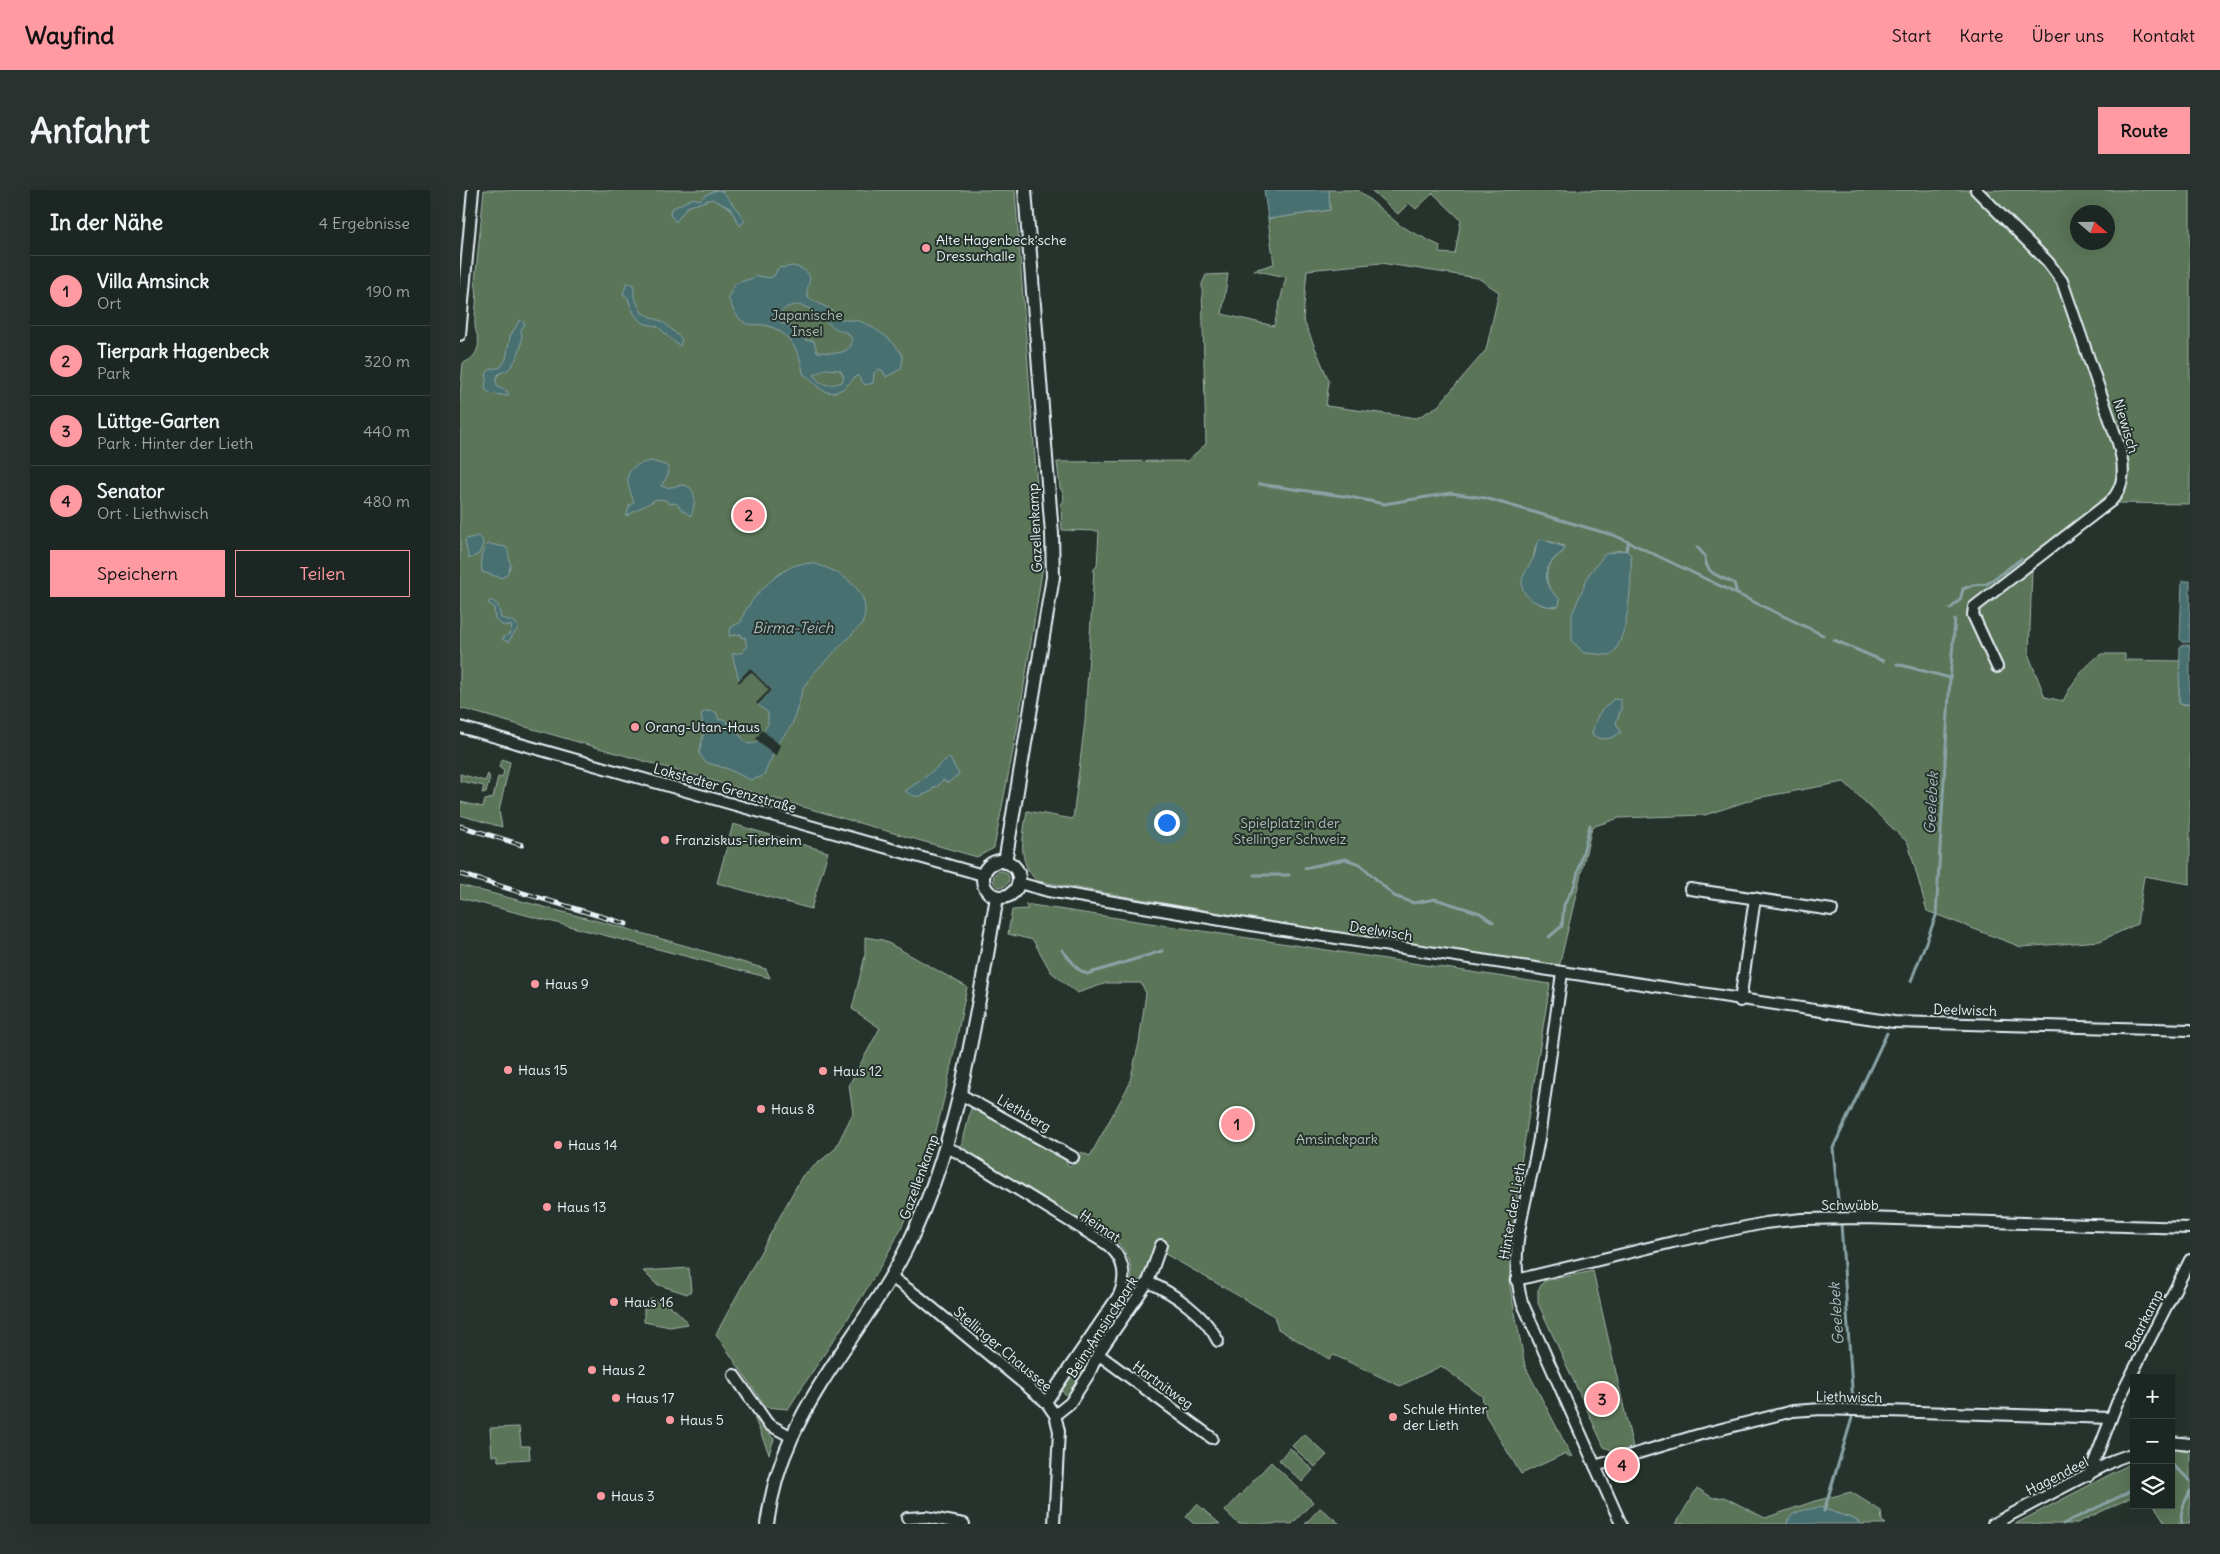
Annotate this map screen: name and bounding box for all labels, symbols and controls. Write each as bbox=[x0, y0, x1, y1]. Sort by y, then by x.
text: Wayfind bbox=[25, 20, 114, 50]
text: Start bbox=[1892, 24, 1931, 47]
text: Karte bbox=[1959, 24, 2004, 47]
text: Über uns bbox=[2032, 24, 2104, 47]
text: Kontakt bbox=[2132, 24, 2195, 47]
button: Route bbox=[2098, 107, 2190, 154]
text: Anfahrt bbox=[30, 108, 150, 152]
north arrow bbox=[2070, 205, 2115, 250]
text: In der Nähe bbox=[50, 209, 163, 236]
text: 4 Ergebnisse bbox=[319, 213, 410, 233]
place label: Alte Hagenbeck’sche Dressurhalle bbox=[936, 231, 1067, 265]
marker: Alte Hagenbeck’sche Dressurhalle bbox=[920, 242, 932, 254]
text: Villa Amsinck bbox=[97, 269, 209, 293]
text: 1 bbox=[63, 281, 69, 301]
text: 190 m bbox=[366, 281, 410, 301]
text: Ort bbox=[97, 293, 121, 313]
park label: Japanische Insel bbox=[771, 306, 843, 340]
text: Tierpark Hagenbeck bbox=[97, 339, 269, 363]
text: 2 bbox=[62, 351, 70, 371]
text: 320 m bbox=[364, 351, 410, 371]
text: Park bbox=[97, 363, 130, 383]
street label: Niewisch bbox=[2109, 397, 2143, 455]
text: Lüttge-Garten bbox=[97, 409, 220, 433]
text: 3 bbox=[61, 421, 71, 441]
text: 440 m bbox=[363, 421, 410, 441]
text: Park · Hinter der Lieth bbox=[97, 433, 253, 453]
text: Senator bbox=[97, 479, 165, 503]
street label: Gazellenkamp bbox=[1024, 483, 1046, 573]
text: 4 bbox=[61, 491, 71, 511]
text: 480 m bbox=[363, 491, 410, 511]
pin: 2 bbox=[733, 496, 765, 534]
text: Ort · Liethwisch bbox=[97, 503, 209, 523]
button: Speichern bbox=[50, 550, 225, 597]
button: Teilen bbox=[235, 550, 410, 597]
water label: Birma-Teich bbox=[753, 618, 834, 637]
place label: Orang-Utan-Haus bbox=[645, 718, 760, 736]
marker: Orang-Utan-Haus bbox=[629, 721, 641, 733]
street label: Lokstedter Grenzstraße bbox=[651, 759, 799, 817]
water label: Geelebek bbox=[1920, 770, 1942, 835]
your location bbox=[1154, 810, 1180, 836]
park label: Spielplatz in der Stellinger Schweiz bbox=[1234, 814, 1347, 848]
place label: Franziskus-Tierheim bbox=[675, 831, 802, 849]
marker: Franziskus-Tierheim bbox=[659, 834, 671, 846]
street label: Deelwisch bbox=[1348, 917, 1414, 945]
place label: Haus 9 bbox=[545, 975, 589, 993]
marker: Haus 9 bbox=[529, 978, 541, 990]
street label: Deelwisch bbox=[1933, 1000, 1997, 1020]
place label: Haus 15 bbox=[518, 1061, 567, 1079]
place label: Haus 12 bbox=[833, 1062, 882, 1080]
marker: Haus 15 bbox=[502, 1064, 514, 1076]
marker: Haus 12 bbox=[817, 1065, 829, 1077]
street label: Liethberg bbox=[994, 1090, 1054, 1136]
place label: Haus 8 bbox=[771, 1100, 815, 1118]
marker: Haus 8 bbox=[755, 1103, 767, 1115]
pin: 1 bbox=[1221, 1105, 1253, 1143]
park label: Amsinckpark bbox=[1296, 1130, 1378, 1148]
street label: Gazellenkamp bbox=[895, 1132, 943, 1222]
place label: Haus 14 bbox=[568, 1136, 618, 1154]
marker: Haus 14 bbox=[552, 1139, 564, 1151]
street label: Hinter der Lieth bbox=[1495, 1161, 1529, 1261]
street label: Schwübb bbox=[1821, 1196, 1879, 1214]
place label: Haus 13 bbox=[557, 1198, 606, 1216]
marker: Haus 13 bbox=[541, 1201, 553, 1213]
street label: Heimat bbox=[1076, 1206, 1124, 1246]
street label: Beim Amsinckpark bbox=[1062, 1273, 1142, 1381]
water label: Geelebek bbox=[1824, 1281, 1848, 1346]
street label: Baarkamp bbox=[2121, 1286, 2167, 1354]
place label: Haus 16 bbox=[624, 1293, 674, 1311]
marker: Haus 16 bbox=[608, 1296, 620, 1308]
street label: Stellinger Chaussee bbox=[950, 1303, 1056, 1395]
street label: Hartnitweg bbox=[1129, 1357, 1197, 1413]
place label: Haus 2 bbox=[602, 1361, 646, 1379]
marker: Haus 2 bbox=[586, 1364, 598, 1376]
map controls bbox=[2130, 1374, 2175, 1509]
button: + bbox=[2130, 1374, 2175, 1419]
pin: 3 bbox=[1586, 1380, 1618, 1418]
street label: Liethwisch bbox=[1815, 1387, 1883, 1407]
place label: Haus 17 bbox=[626, 1389, 674, 1407]
marker: Haus 17 bbox=[610, 1392, 622, 1404]
place label: Schule Hinter der Lieth bbox=[1403, 1400, 1487, 1434]
place label: Haus 5 bbox=[680, 1411, 724, 1429]
marker: Schule Hinter der Lieth bbox=[1387, 1411, 1399, 1423]
marker: Haus 5 bbox=[664, 1414, 676, 1426]
button: − bbox=[2130, 1419, 2175, 1464]
pin: 4 bbox=[1606, 1446, 1638, 1484]
street label: Hagendeel bbox=[2023, 1453, 2091, 1499]
button: layers bbox=[2130, 1464, 2175, 1509]
place label: Haus 3 bbox=[611, 1487, 655, 1505]
marker: Haus 3 bbox=[595, 1490, 607, 1502]

